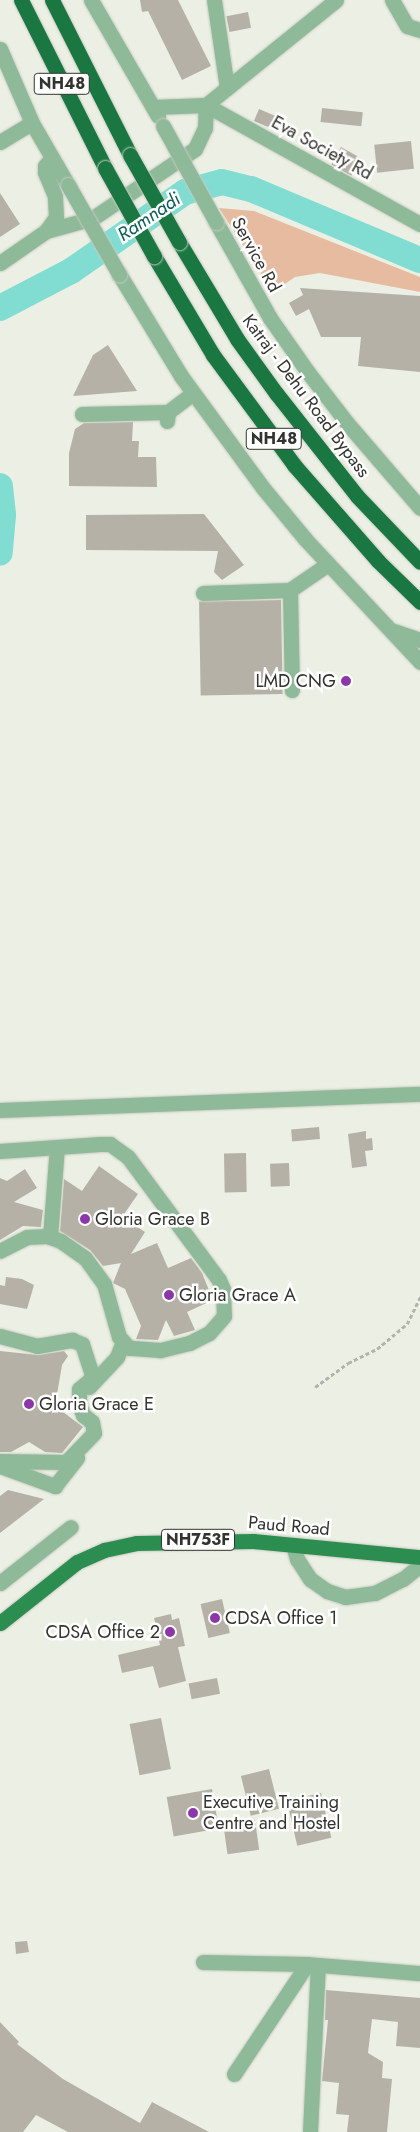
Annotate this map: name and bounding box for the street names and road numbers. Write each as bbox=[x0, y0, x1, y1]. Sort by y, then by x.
road number: NH48 bbox=[33, 70, 91, 98]
street label: Eva Society Rd bbox=[268, 111, 376, 185]
street label: Service Rd bbox=[227, 214, 285, 296]
street label: Katraj - Dehu Road Bypass bbox=[238, 310, 374, 482]
road number: NH48 bbox=[245, 426, 303, 452]
street label: Paud Road bbox=[247, 1512, 331, 1540]
road number: NH753F bbox=[160, 1526, 236, 1554]

